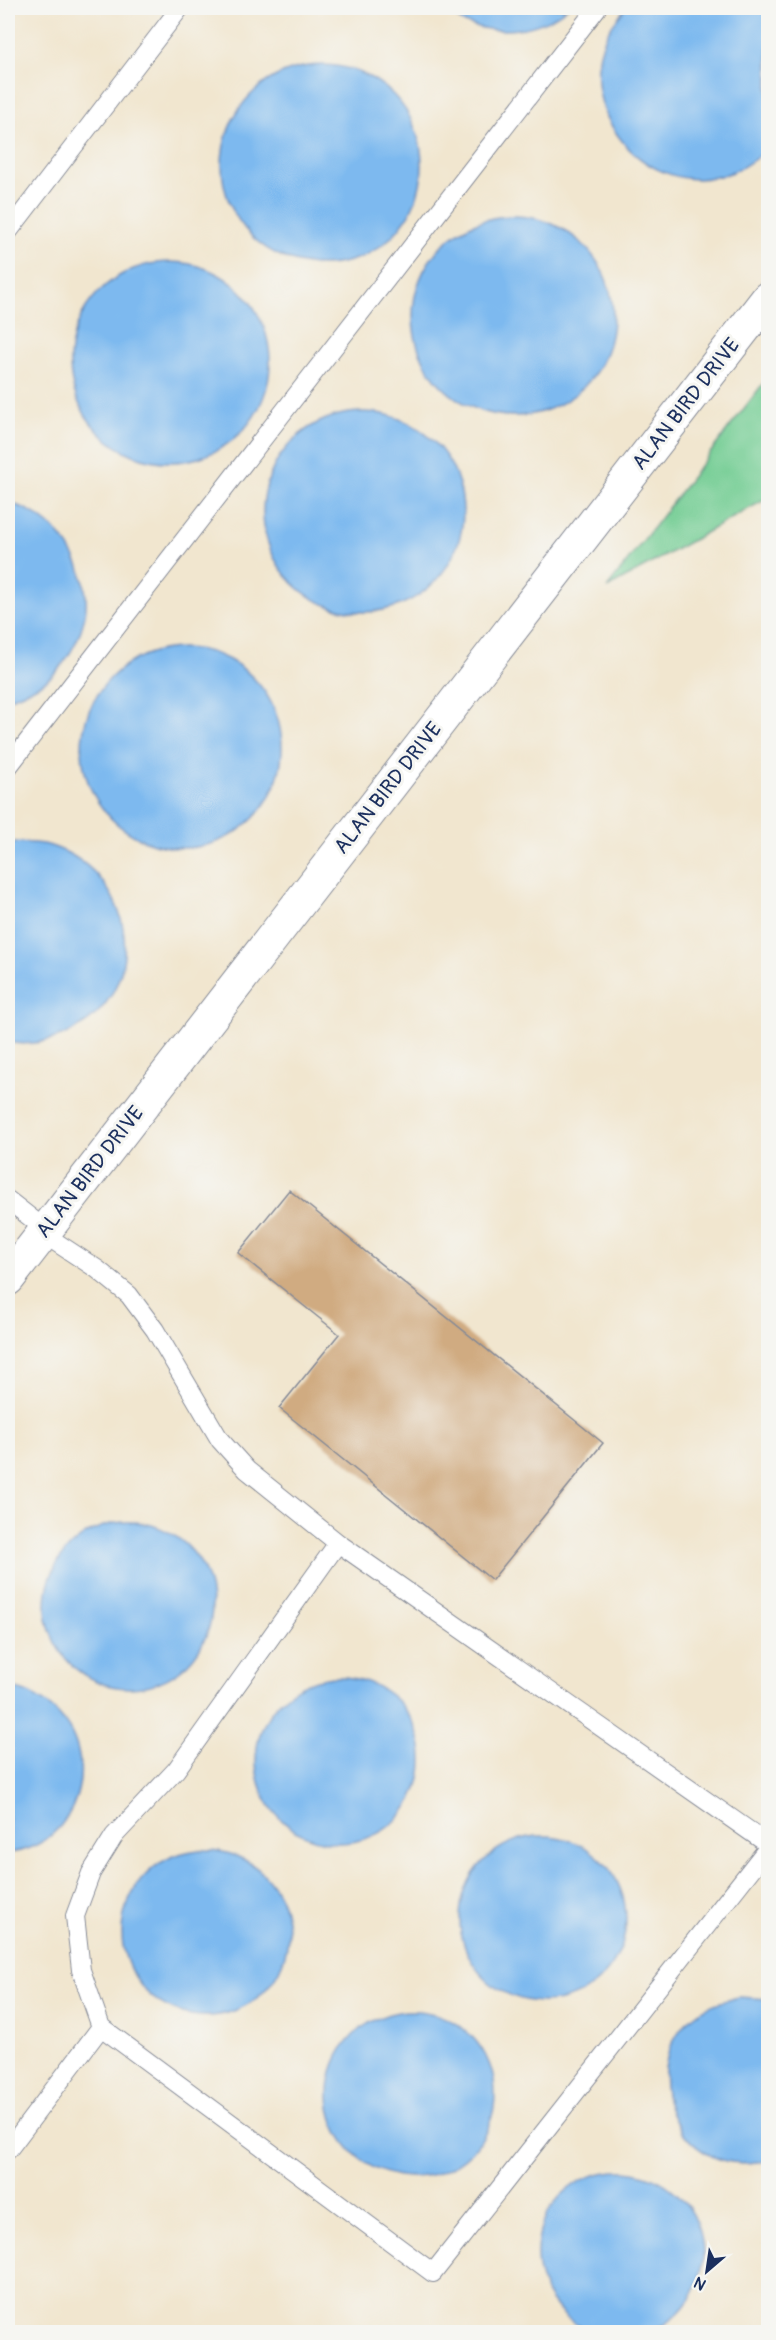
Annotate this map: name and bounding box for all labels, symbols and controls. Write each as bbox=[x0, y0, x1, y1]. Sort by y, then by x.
street label: ALAN BIRD DRIVE bbox=[626, 332, 746, 475]
street label: ALAN BIRD DRIVE bbox=[328, 716, 448, 859]
street label: ALAN BIRD DRIVE bbox=[30, 1100, 150, 1243]
north arrow bbox=[677, 2241, 737, 2301]
text: N bbox=[690, 2272, 710, 2295]

